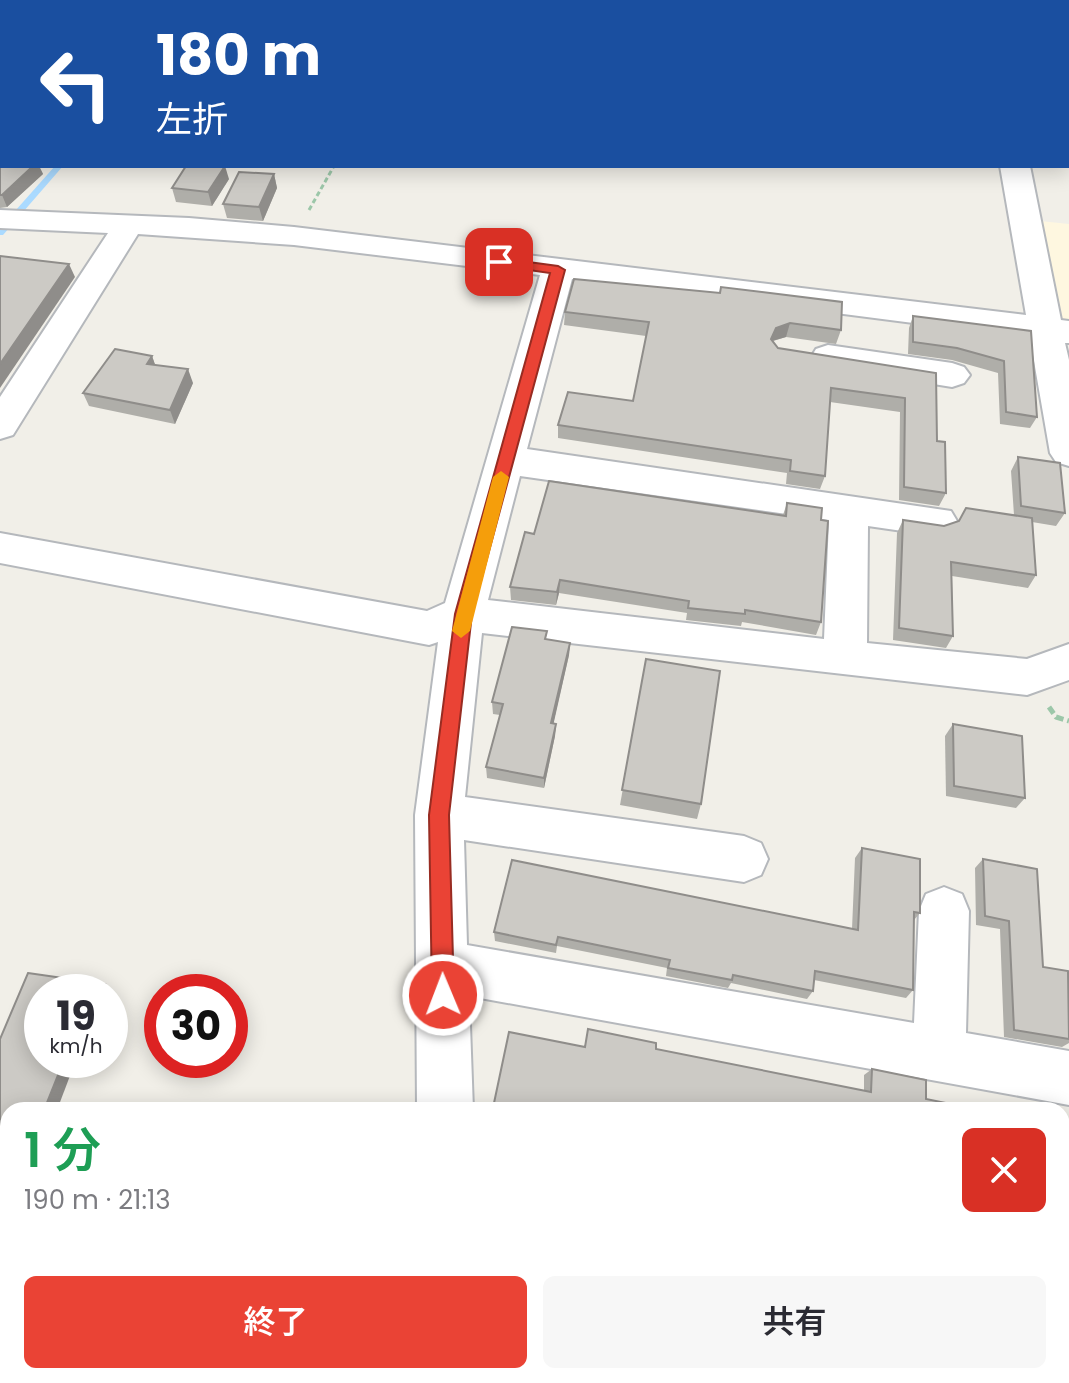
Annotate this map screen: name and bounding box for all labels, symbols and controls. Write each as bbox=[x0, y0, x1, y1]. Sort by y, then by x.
text: 180 m bbox=[156, 16, 321, 95]
icon: left bbox=[24, 32, 128, 136]
text: 左折 bbox=[156, 94, 228, 145]
pin bbox=[465, 228, 533, 296]
icon: arrive bbox=[477, 240, 521, 284]
position arrow bbox=[401, 953, 485, 1037]
speed limit sign: 30 bbox=[144, 974, 248, 1078]
text: 19 bbox=[56, 988, 96, 1044]
text: km/h bbox=[49, 1032, 103, 1060]
text: 1 分 bbox=[24, 1117, 101, 1184]
button: close bbox=[962, 1128, 1046, 1212]
text: 190 m · 21:13 bbox=[24, 1182, 171, 1218]
button: 終了 bbox=[24, 1276, 527, 1368]
button: 共有 bbox=[543, 1276, 1046, 1368]

